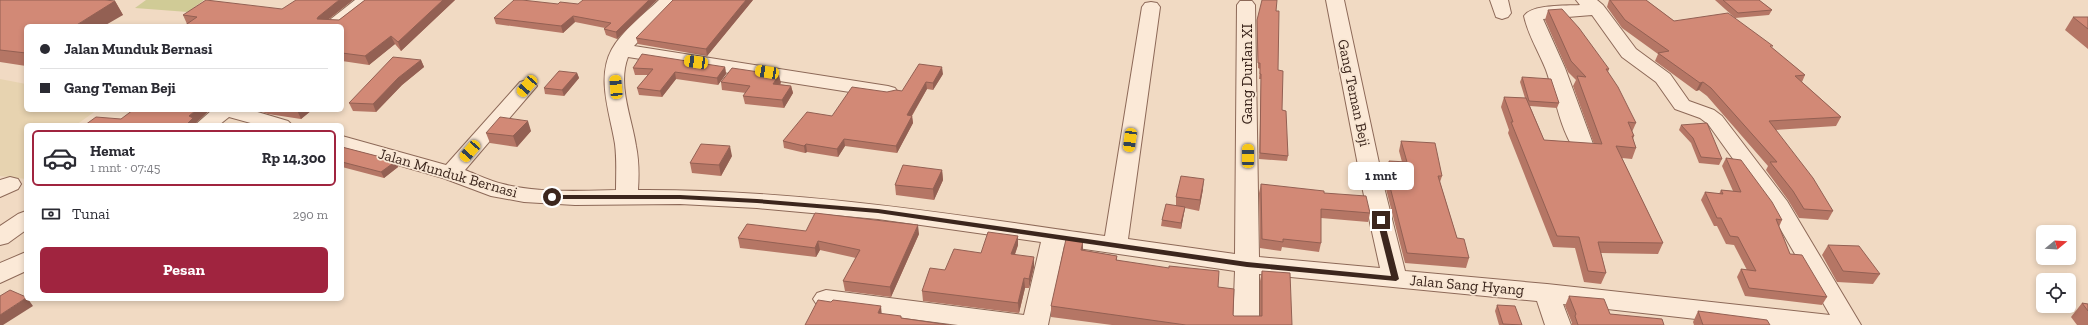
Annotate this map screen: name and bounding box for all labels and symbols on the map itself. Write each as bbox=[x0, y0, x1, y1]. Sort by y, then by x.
street label: Gang DurIan XI bbox=[1238, 24, 1256, 124]
street label: Gang Teman Beji bbox=[1334, 38, 1374, 148]
car bbox=[683, 54, 709, 70]
car bbox=[754, 64, 780, 80]
car bbox=[515, 73, 539, 99]
car bbox=[609, 75, 623, 99]
car bbox=[1122, 127, 1138, 153]
car bbox=[458, 138, 482, 164]
car bbox=[1242, 144, 1254, 168]
street label: Jalan Munduk Bernasi bbox=[376, 145, 520, 201]
callout: 1 mnt bbox=[1348, 162, 1414, 190]
route start bbox=[543, 188, 561, 206]
route end bbox=[1372, 211, 1390, 229]
north arrow bbox=[2036, 225, 2076, 265]
street label: Jalan Sang Hyang bbox=[1409, 271, 1525, 299]

